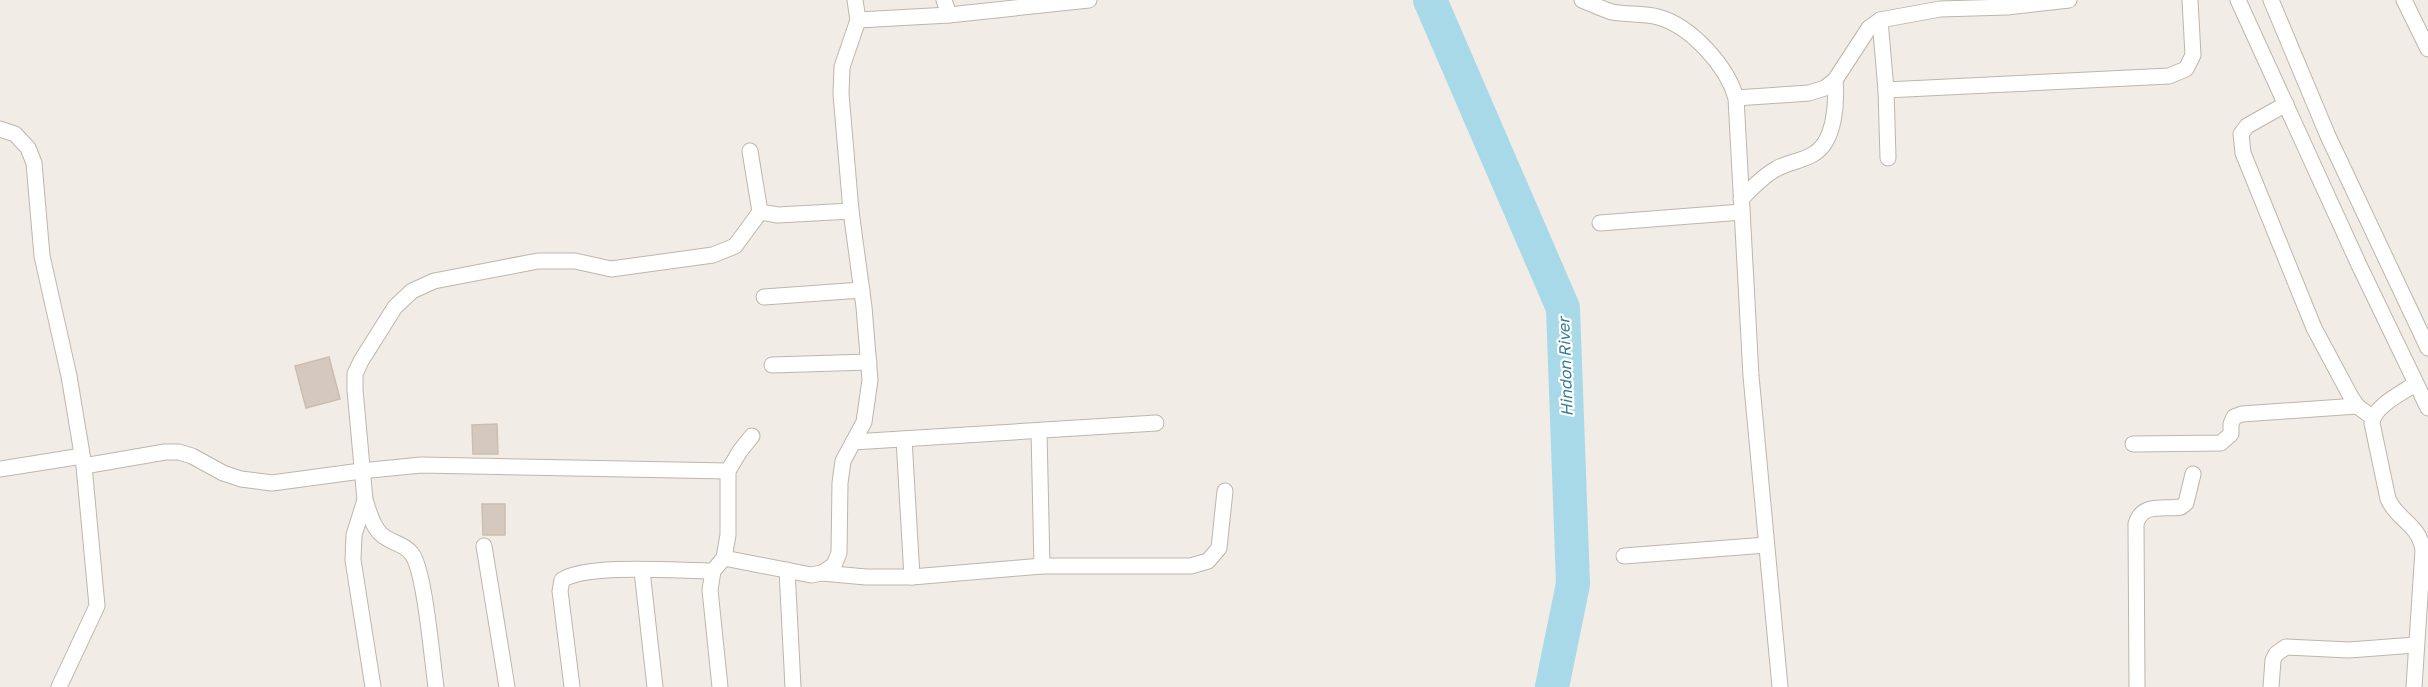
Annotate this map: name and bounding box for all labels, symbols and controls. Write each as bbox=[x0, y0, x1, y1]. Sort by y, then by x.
water label: Hindon River bbox=[1553, 314, 1577, 417]

